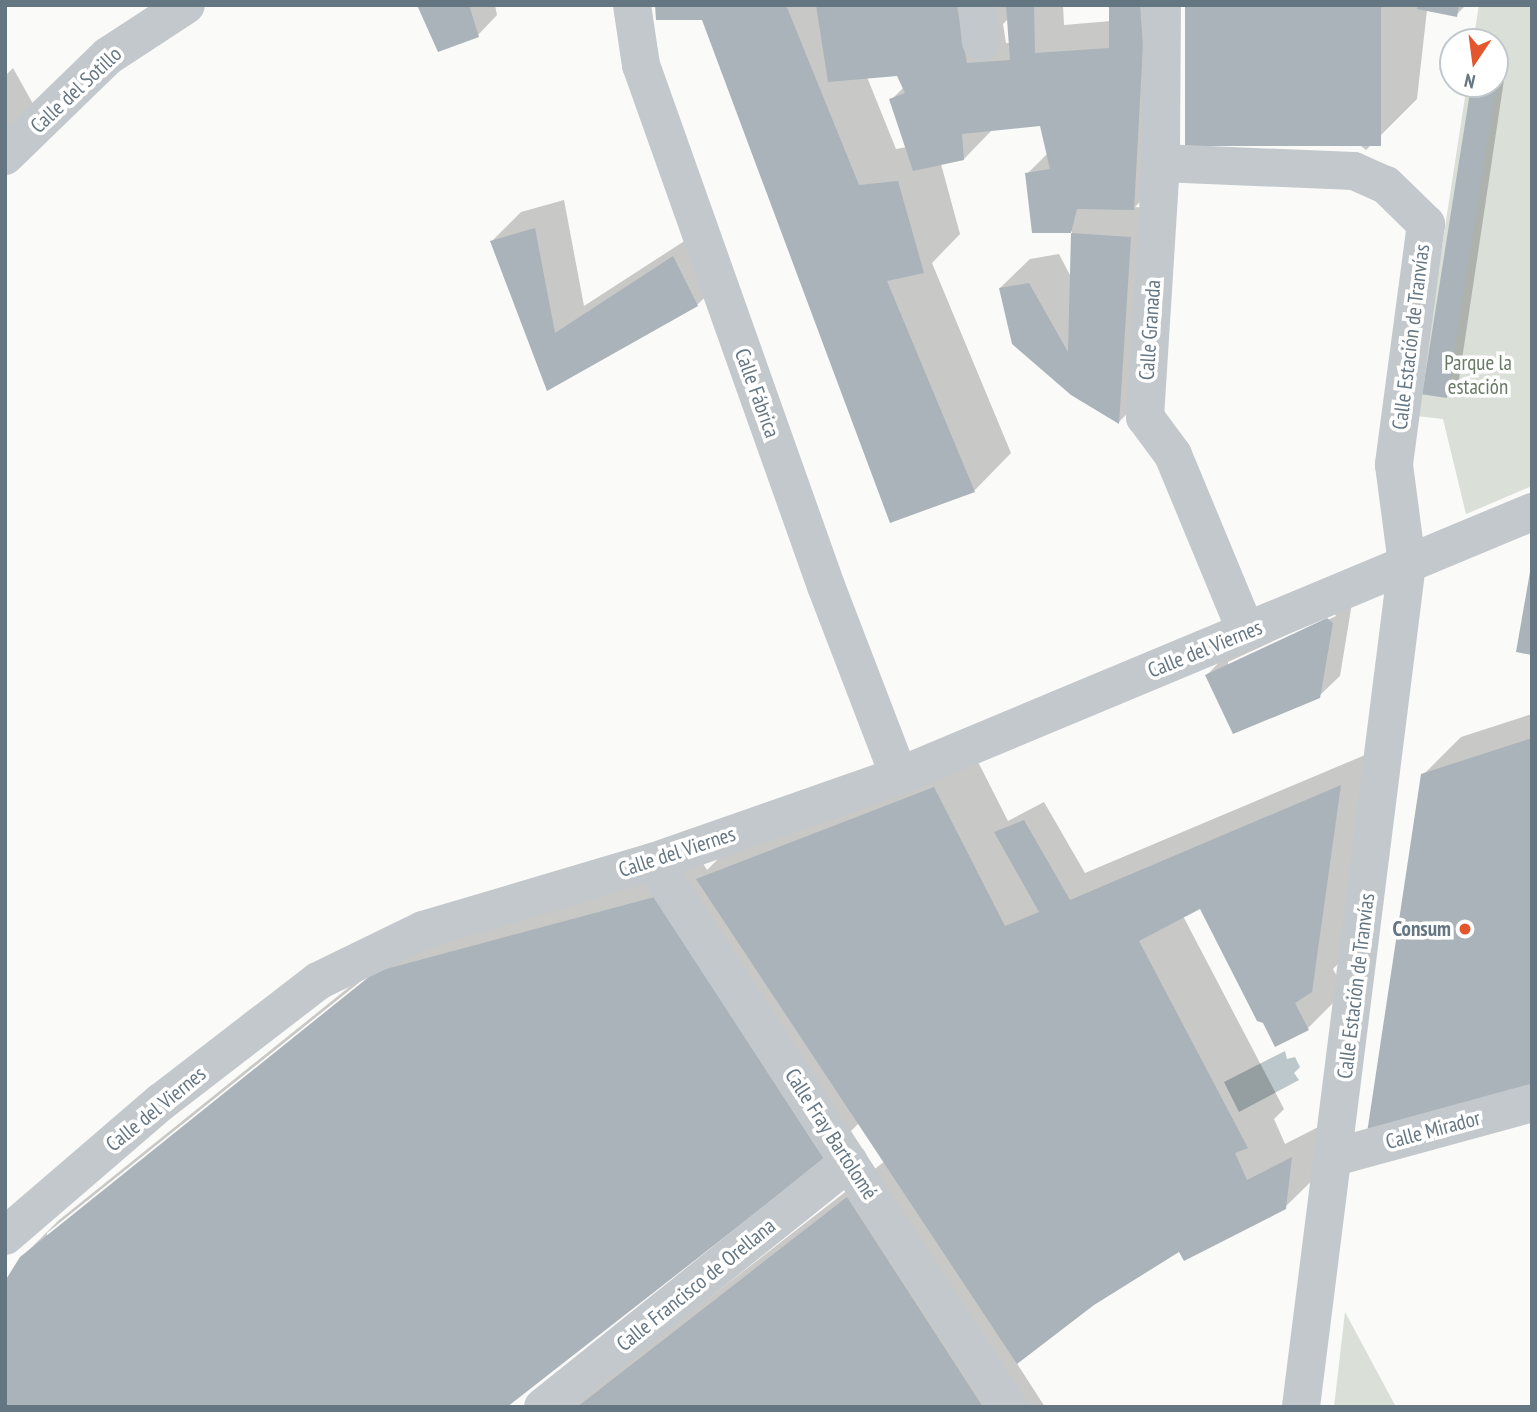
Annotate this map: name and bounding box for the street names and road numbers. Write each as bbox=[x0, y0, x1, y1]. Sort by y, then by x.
street label: Calle del Sotillo bbox=[25, 42, 127, 138]
street label: Calle Estación de Tranvías bbox=[1387, 243, 1435, 431]
street label: Calle Granada bbox=[1134, 279, 1166, 381]
street label: Calle Fábrica bbox=[729, 345, 785, 441]
street label: Calle del Viernes bbox=[1144, 615, 1266, 683]
street label: Calle del Viernes bbox=[615, 821, 739, 883]
street label: Calle Estación de Tranvías bbox=[1332, 892, 1380, 1080]
street label: Calle del Viernes bbox=[101, 1061, 211, 1157]
street label: Calle Fray Bartolomé bbox=[779, 1064, 883, 1204]
street label: Calle Mirador bbox=[1383, 1105, 1483, 1155]
street label: Calle Francisco de Orellana bbox=[612, 1213, 780, 1357]

